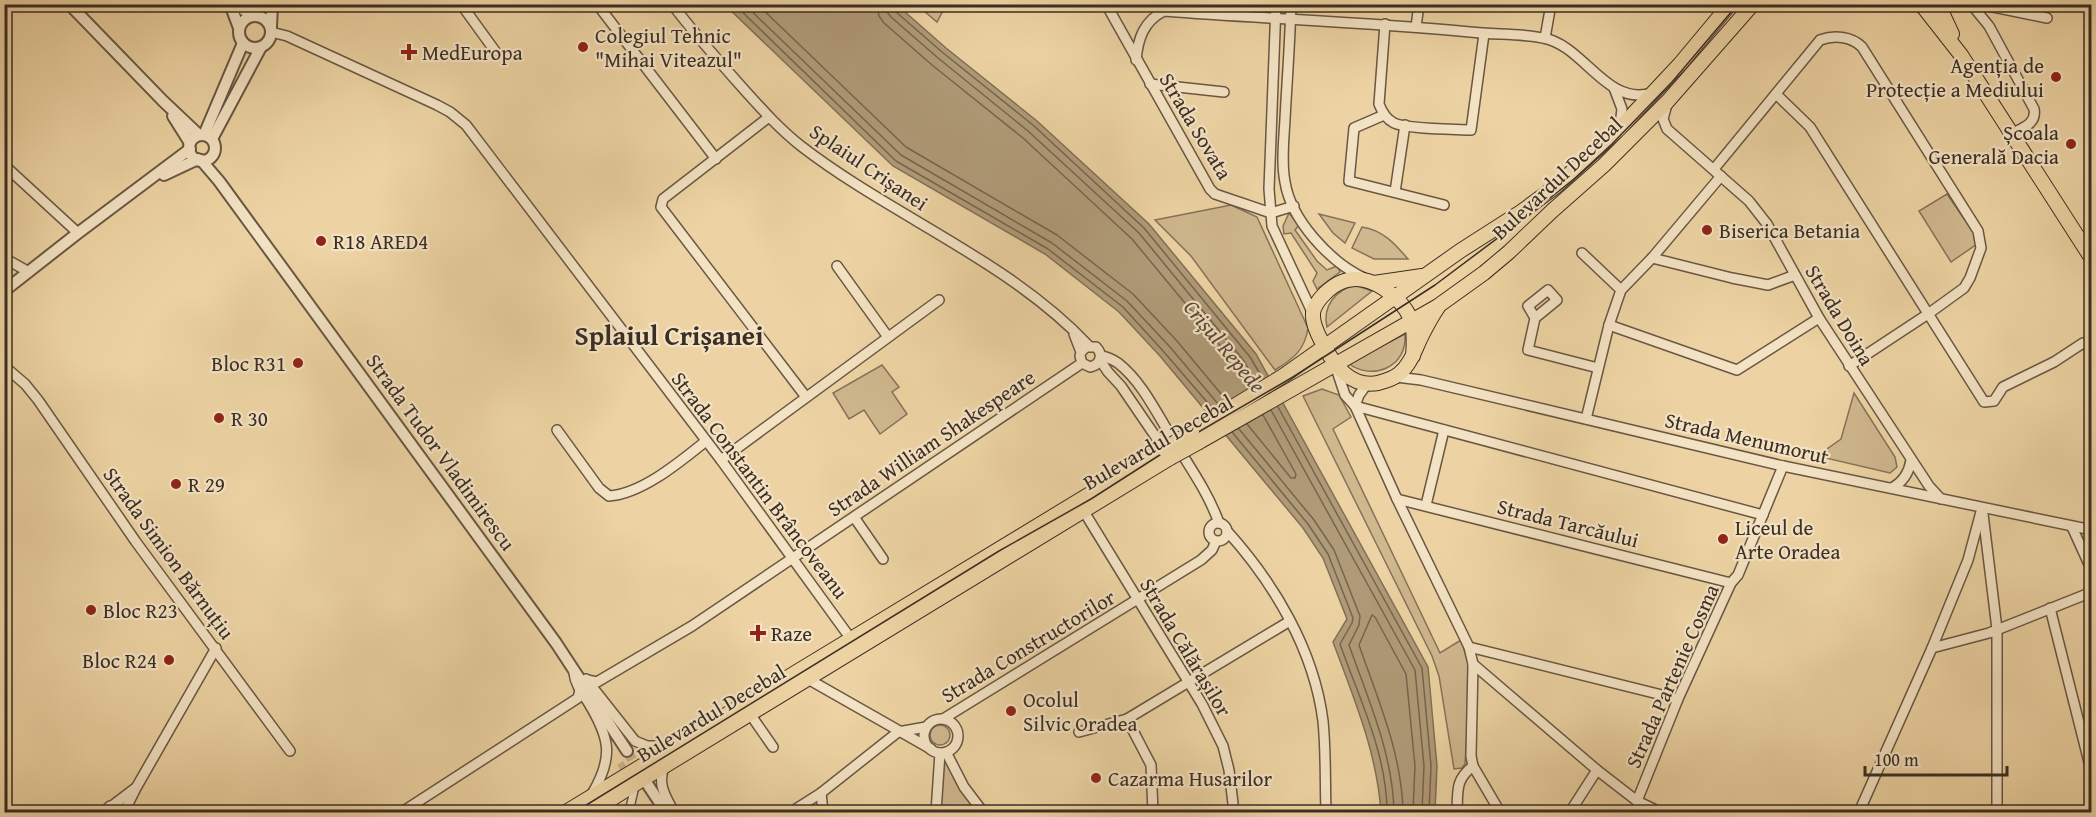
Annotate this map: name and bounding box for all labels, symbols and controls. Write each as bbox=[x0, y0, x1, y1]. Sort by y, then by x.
place label: Colegiul Tehnic "Mihai Viteazul" bbox=[595, 20, 742, 75]
place label: MedEuropa bbox=[422, 37, 523, 68]
marker: Colegiul Tehnic "Mihai Viteazul" bbox=[576, 40, 590, 54]
marker: MedEuropa bbox=[400, 43, 418, 61]
place label: Agenția de Protecție a Mediului bbox=[1866, 50, 2044, 105]
street label: Strada Sovata bbox=[1152, 67, 1240, 185]
marker: Agenția de Protecție a Mediului bbox=[2049, 70, 2063, 84]
street label: Bulevardul Decebal bbox=[1485, 109, 1629, 247]
street label: Splaiul Crișanei bbox=[804, 116, 935, 218]
place label: Școala Generală Dacia bbox=[1928, 117, 2059, 172]
marker: Școala Generală Dacia bbox=[2064, 137, 2078, 151]
place label: Biserica Betania bbox=[1719, 215, 1860, 246]
marker: Biserica Betania bbox=[1700, 223, 1714, 237]
place label: R18 ARED4 bbox=[333, 226, 428, 257]
marker: R18 ARED4 bbox=[314, 234, 328, 248]
street label: Strada Doina bbox=[1798, 259, 1882, 371]
water label: Crișul Repede bbox=[1176, 292, 1274, 400]
district label: Splaiul Crișanei bbox=[575, 315, 764, 355]
street label: Strada Tudor Vladimirescu bbox=[359, 347, 524, 558]
place label: Bloc R31 bbox=[211, 348, 286, 379]
marker: Bloc R31 bbox=[291, 356, 305, 370]
street label: Strada William Shakespeare bbox=[821, 362, 1041, 524]
street label: Strada Constantin Brâncoveanu bbox=[664, 365, 856, 606]
street label: Bulevardul Decebal bbox=[1077, 386, 1239, 498]
place label: R 30 bbox=[231, 403, 268, 434]
street label: Strada Menumorut bbox=[1662, 404, 1833, 472]
marker: R 30 bbox=[212, 411, 226, 425]
street label: Strada Simion Bărnuțiu bbox=[96, 460, 243, 646]
place label: R 29 bbox=[188, 469, 225, 500]
marker: R 29 bbox=[169, 477, 183, 491]
street label: Strada Tarcăului bbox=[1494, 490, 1642, 556]
place label: Liceul de Arte Oradea bbox=[1735, 512, 1840, 567]
marker: Liceul de Arte Oradea bbox=[1716, 532, 1730, 546]
street label: Strada Călărașilor bbox=[1132, 572, 1240, 722]
street label: Strada Partenie Cosma bbox=[1617, 579, 1727, 773]
street label: Strada Constructorilor bbox=[935, 581, 1121, 710]
place label: Bloc R23 bbox=[103, 595, 178, 626]
marker: Bloc R23 bbox=[84, 603, 98, 617]
place label: Raze bbox=[771, 618, 812, 649]
marker: Raze bbox=[749, 624, 767, 642]
place label: Bloc R24 bbox=[82, 645, 157, 676]
marker: Bloc R24 bbox=[162, 653, 176, 667]
street label: Bulevardul Decebal bbox=[631, 656, 791, 770]
place label: Ocolul Silvic Oradea bbox=[1023, 684, 1138, 739]
marker: Ocolul Silvic Oradea bbox=[1004, 704, 1018, 718]
scale bar bbox=[1865, 739, 2008, 777]
text: 100 m bbox=[1874, 746, 1919, 773]
place label: Cazarma Husarilor bbox=[1108, 763, 1273, 794]
marker: Cazarma Husarilor bbox=[1089, 771, 1103, 785]

